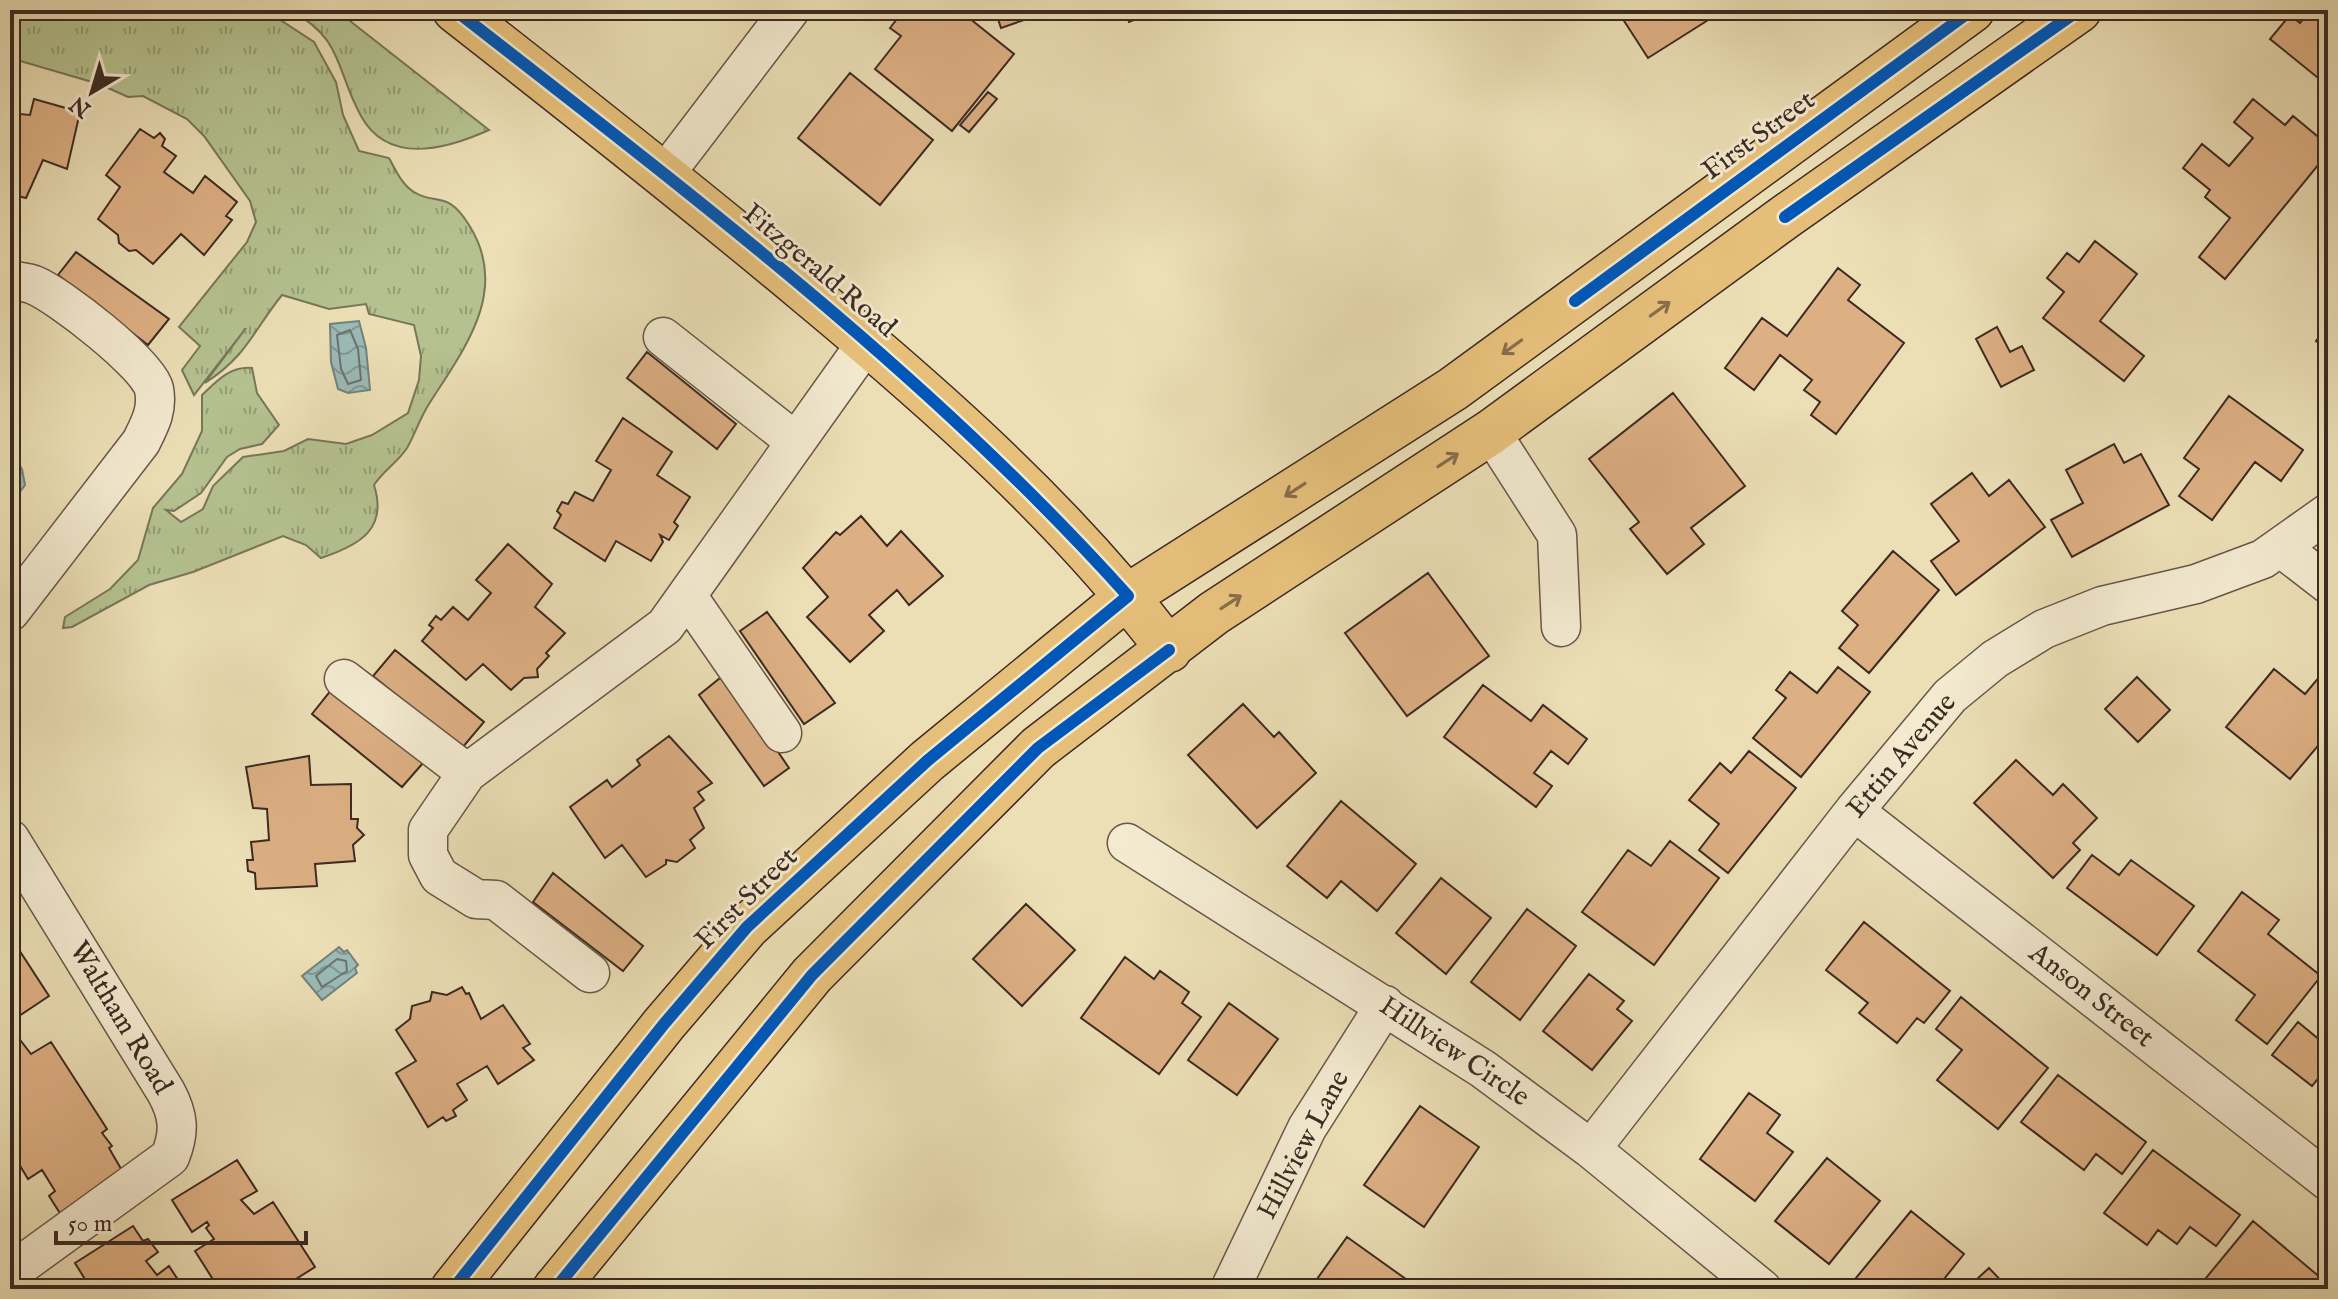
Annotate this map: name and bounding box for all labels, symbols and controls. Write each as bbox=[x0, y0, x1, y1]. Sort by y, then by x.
north arrow bbox=[52, 52, 132, 132]
street label: First Street bbox=[1696, 83, 1822, 189]
text: N bbox=[65, 89, 98, 124]
street label: Fitzgerald Road bbox=[735, 197, 903, 346]
one-way arrow bbox=[1648, 300, 1670, 317]
one-way arrow bbox=[1502, 338, 1523, 355]
one-way arrow bbox=[1437, 452, 1459, 468]
one-way arrow bbox=[1285, 482, 1307, 499]
one-way arrow bbox=[1219, 594, 1241, 611]
street label: Ettin Avenue bbox=[1840, 686, 1965, 826]
street label: First Street bbox=[688, 840, 806, 958]
street label: Waltham Road bbox=[61, 935, 179, 1101]
street label: Anson Street bbox=[2021, 936, 2161, 1056]
street label: Hillview Circle bbox=[1372, 989, 1536, 1115]
street label: Hillview Lane bbox=[1250, 1064, 1358, 1225]
scale bar bbox=[56, 1195, 306, 1245]
text: 50 m bbox=[68, 1209, 112, 1240]

